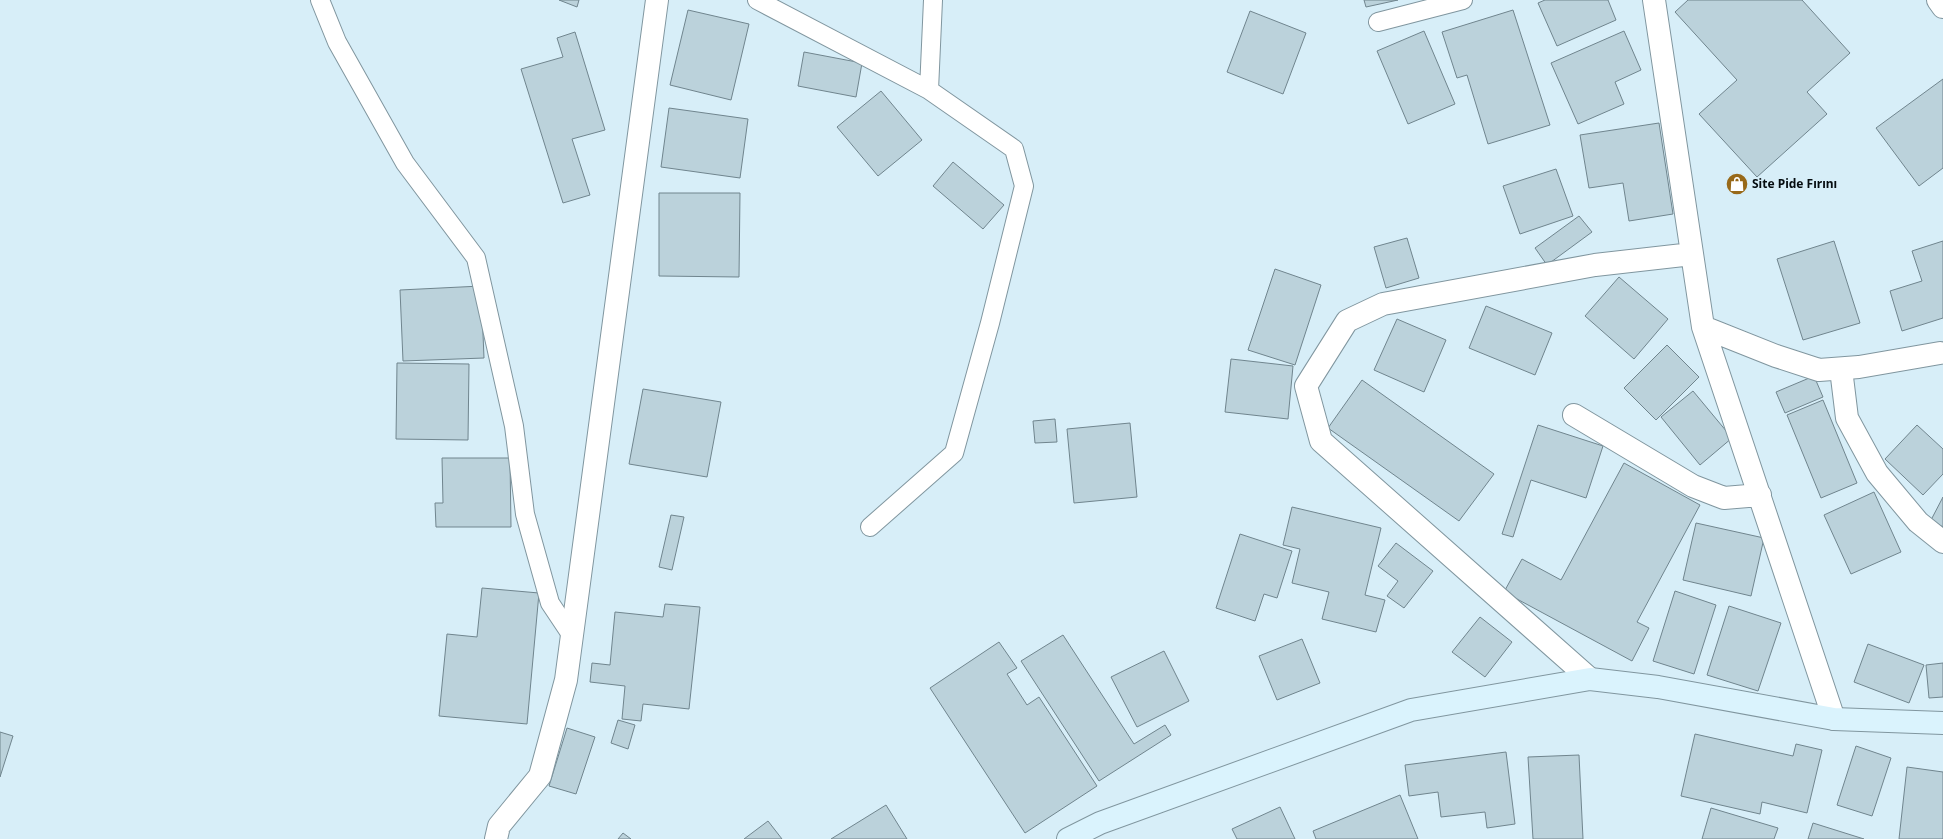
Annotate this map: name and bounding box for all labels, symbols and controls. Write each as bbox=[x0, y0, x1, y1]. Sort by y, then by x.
shop icon: Site Pide Fırını bbox=[1724, 171, 1750, 197]
place label: Site Pide Fırını bbox=[1752, 175, 1837, 192]

